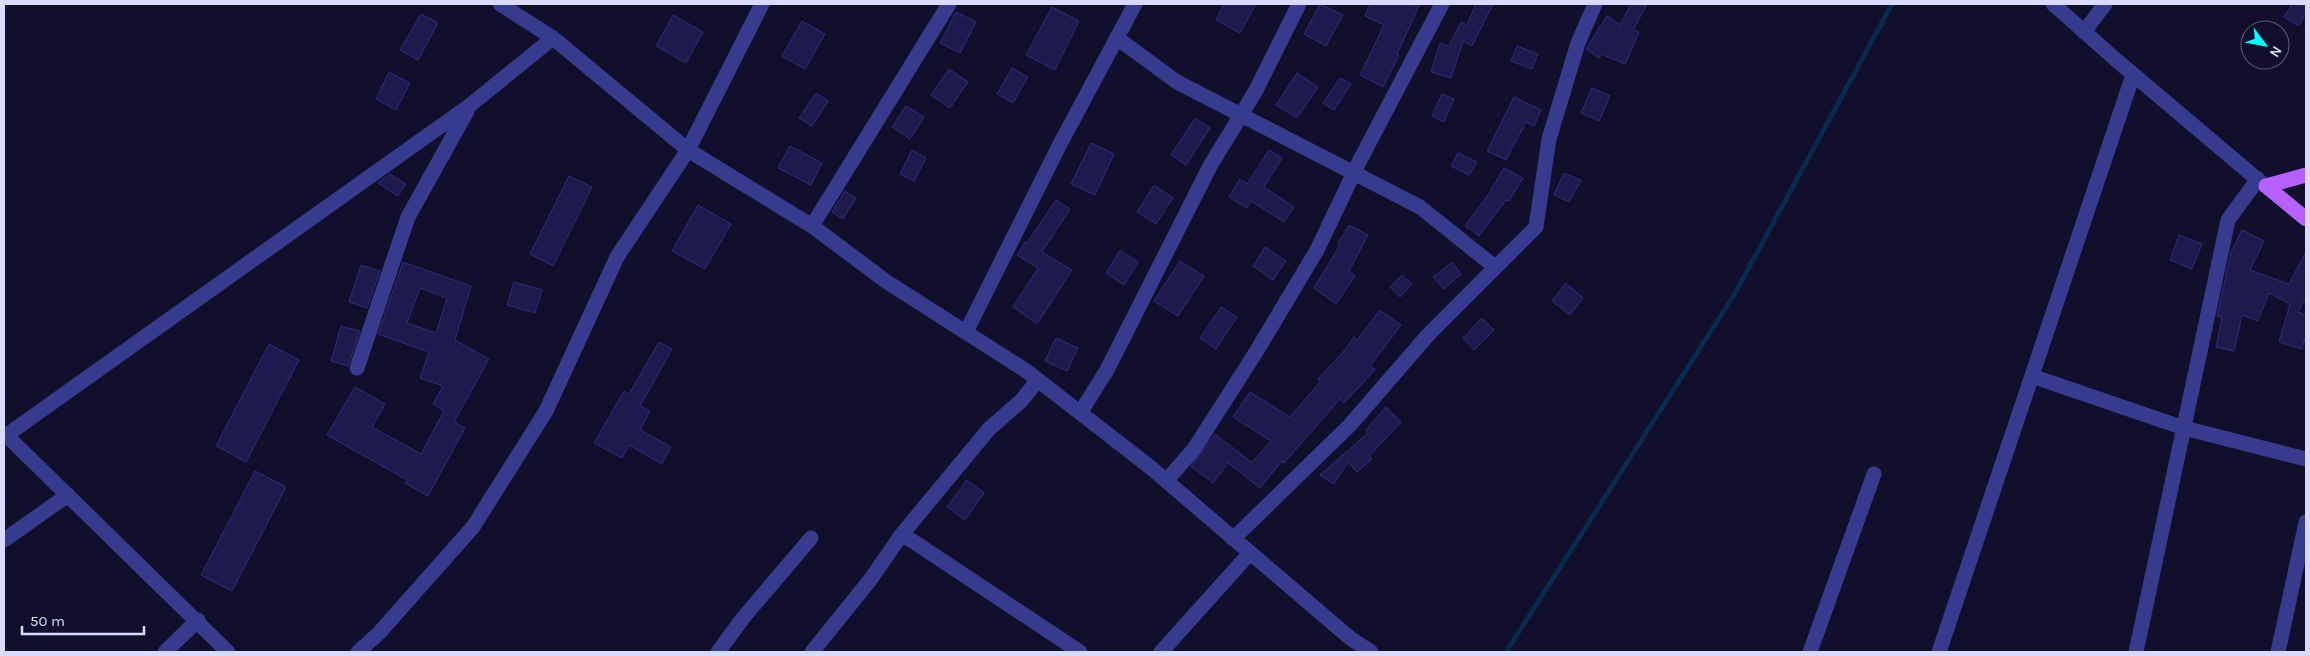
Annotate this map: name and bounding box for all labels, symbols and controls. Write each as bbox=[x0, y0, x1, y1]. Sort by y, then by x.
north arrow bbox=[2240, 20, 2290, 70]
text: N bbox=[2266, 43, 2285, 60]
scale bar bbox=[22, 604, 145, 636]
text: 50 m bbox=[30, 612, 65, 630]

